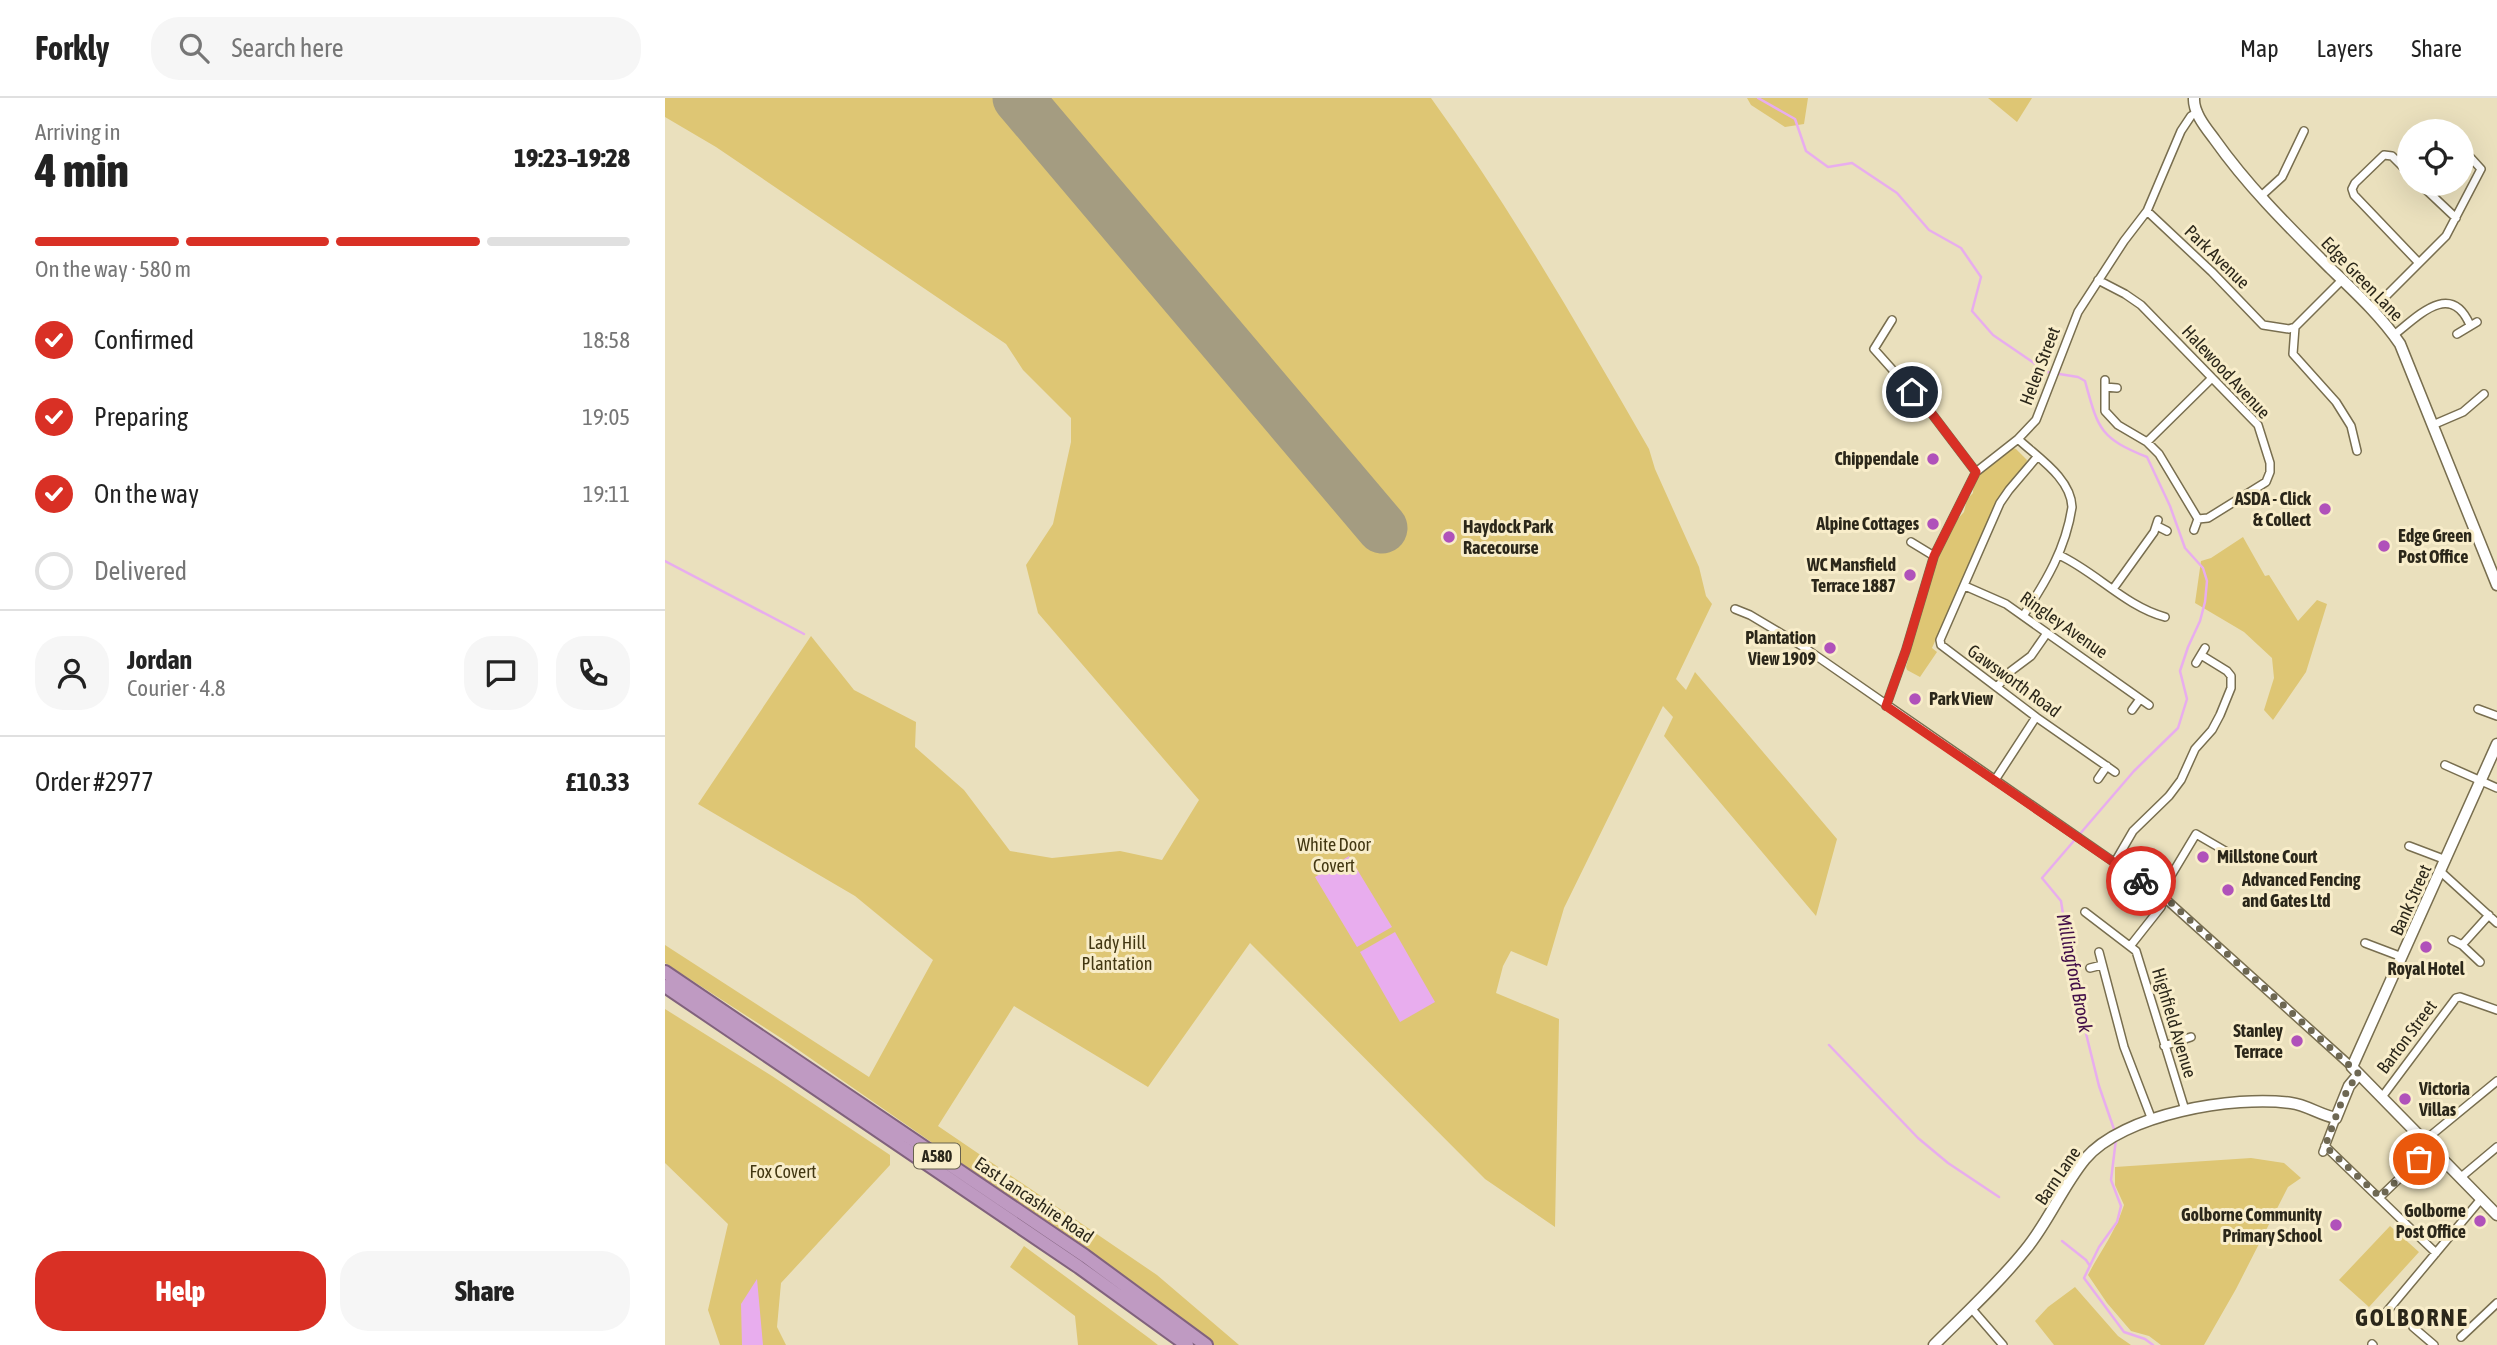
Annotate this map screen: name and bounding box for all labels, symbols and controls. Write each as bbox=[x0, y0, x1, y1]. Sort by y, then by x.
search box bbox=[151, 17, 641, 80]
text: Forkly bbox=[35, 29, 109, 67]
icon: search bbox=[175, 29, 213, 67]
text: Search here bbox=[231, 33, 344, 63]
text: Map bbox=[2240, 35, 2279, 62]
text: Layers bbox=[2317, 35, 2373, 62]
text: Share bbox=[2411, 35, 2462, 62]
text: Arriving in bbox=[35, 119, 121, 145]
map controls bbox=[2397, 119, 2474, 196]
button: locate bbox=[2397, 119, 2474, 196]
text: 19:23–19:28 bbox=[514, 143, 630, 173]
text: 4 min bbox=[35, 144, 129, 197]
street label: Park Avenue bbox=[2180, 220, 2254, 293]
street label: Edge Green Lane bbox=[2317, 232, 2408, 325]
text: On the way · 580 m bbox=[35, 256, 191, 282]
icon: check bbox=[35, 321, 73, 359]
street label: Halewood Avenue bbox=[2178, 321, 2275, 423]
street label: Helen Street bbox=[2015, 324, 2064, 408]
text: Confirmed bbox=[94, 325, 194, 355]
text: 18:58 bbox=[583, 327, 630, 353]
pin bbox=[1882, 362, 1942, 422]
icon: home bbox=[1893, 373, 1931, 411]
icon: check bbox=[35, 398, 73, 436]
text: Preparing bbox=[94, 402, 188, 432]
text: 19:05 bbox=[582, 404, 630, 430]
place label: Chippendale bbox=[1834, 448, 1919, 469]
marker: Chippendale bbox=[1925, 451, 1941, 467]
icon: check bbox=[35, 475, 73, 513]
text: On the way bbox=[94, 479, 199, 509]
text: 19:11 bbox=[583, 481, 630, 507]
place label: ASDA - Click & Collect bbox=[2234, 488, 2312, 530]
marker: ASDA - Click & Collect bbox=[2317, 501, 2333, 517]
place label: Alpine Cottages bbox=[1815, 513, 1920, 534]
place label: Haydock Park Racecourse bbox=[1463, 516, 1554, 558]
marker: Alpine Cottages bbox=[1925, 516, 1941, 532]
place label: Edge Green Post Office bbox=[2398, 525, 2472, 567]
marker: Haydock Park Racecourse bbox=[1441, 529, 1457, 545]
marker: Edge Green Post Office bbox=[2376, 538, 2392, 554]
place label: WC Mansfield Terrace 1887 bbox=[1806, 554, 1896, 596]
text: Delivered bbox=[94, 556, 187, 586]
marker: WC Mansfield Terrace 1887 bbox=[1902, 567, 1918, 583]
street label: Ringley Avenue bbox=[2017, 587, 2112, 662]
place label: Plantation View 1909 bbox=[1745, 627, 1816, 669]
button: person bbox=[35, 636, 109, 710]
button: chat bbox=[464, 636, 538, 710]
button: phone bbox=[556, 636, 630, 710]
marker: Plantation View 1909 bbox=[1822, 640, 1838, 656]
street label: Gawsworth Road bbox=[1964, 640, 2065, 721]
text: Jordan bbox=[127, 645, 192, 675]
text: Courier · 4.8 bbox=[127, 675, 226, 701]
place label: Park View bbox=[1929, 688, 1993, 709]
marker: Park View bbox=[1907, 691, 1923, 707]
text: Order #2977 bbox=[35, 767, 154, 797]
text: £10.33 bbox=[566, 767, 630, 797]
park label: White Door Covert bbox=[1297, 834, 1372, 876]
courier bbox=[2106, 846, 2176, 916]
place label: Millstone Court bbox=[2217, 846, 2318, 867]
marker: Millstone Court bbox=[2195, 849, 2211, 865]
street label: Bank Street bbox=[2386, 861, 2435, 939]
icon: bike bbox=[2122, 862, 2160, 900]
place label: Advanced Fencing and Gates Ltd bbox=[2241, 869, 2361, 911]
marker: Advanced Fencing and Gates Ltd bbox=[2220, 882, 2236, 898]
water label: Millingford Brook bbox=[2053, 912, 2097, 1035]
park label: Lady Hill Plantation bbox=[1082, 932, 1152, 974]
marker: Royal Hotel bbox=[2418, 939, 2434, 955]
place label: Royal Hotel bbox=[2388, 958, 2465, 979]
street label: Highfield Avenue bbox=[2148, 965, 2201, 1080]
street label: Barton Street bbox=[2372, 996, 2441, 1077]
place label: Stanley Terrace bbox=[2233, 1020, 2284, 1062]
marker: Stanley Terrace bbox=[2289, 1033, 2305, 1049]
place label: Victoria Villas bbox=[2418, 1078, 2470, 1120]
marker: Victoria Villas bbox=[2397, 1091, 2413, 1107]
pin bbox=[2389, 1129, 2449, 1189]
icon: bag bbox=[2400, 1140, 2438, 1178]
street label: Barn Lane bbox=[2031, 1143, 2085, 1209]
road number: A580 bbox=[914, 1144, 960, 1168]
street label: East Lancashire Road bbox=[971, 1152, 1098, 1247]
park label: Fox Covert bbox=[749, 1161, 817, 1182]
place label: Golborne Post Office bbox=[2396, 1200, 2466, 1242]
place label: Golborne Community Primary School bbox=[2181, 1204, 2323, 1246]
marker: Golborne Post Office bbox=[2472, 1213, 2488, 1229]
marker: Golborne Community Primary School bbox=[2328, 1217, 2344, 1233]
button: Help bbox=[35, 1251, 326, 1331]
button: Share bbox=[340, 1251, 630, 1331]
district label: GOLBORNE bbox=[2355, 1304, 2469, 1331]

